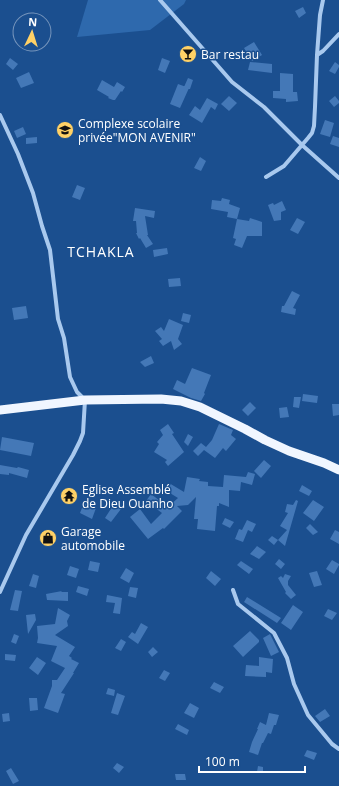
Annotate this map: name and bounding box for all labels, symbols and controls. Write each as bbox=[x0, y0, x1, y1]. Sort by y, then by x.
north arrow bbox=[12, 12, 52, 52]
text: N bbox=[28, 14, 38, 29]
bar icon: Bar restau bbox=[178, 44, 198, 64]
place label: Bar restau bbox=[201, 46, 259, 63]
place label: Complexe scolaire privée"MON AVENIR" bbox=[78, 115, 196, 146]
school or university icon: Complexe scolaire privée"MON AVENIR" bbox=[55, 120, 75, 140]
district label: TCHAKLA bbox=[67, 242, 135, 261]
place label: Eglise Assemblé de Dieu Ouanho bbox=[82, 481, 173, 512]
temple icon: Eglise Assemblé de Dieu Ouanho bbox=[59, 486, 79, 506]
place label: Garage automobile bbox=[61, 523, 125, 554]
shop icon: Garage automobile bbox=[38, 528, 58, 548]
scale bar bbox=[199, 748, 305, 774]
text: 100 m bbox=[205, 753, 240, 770]

